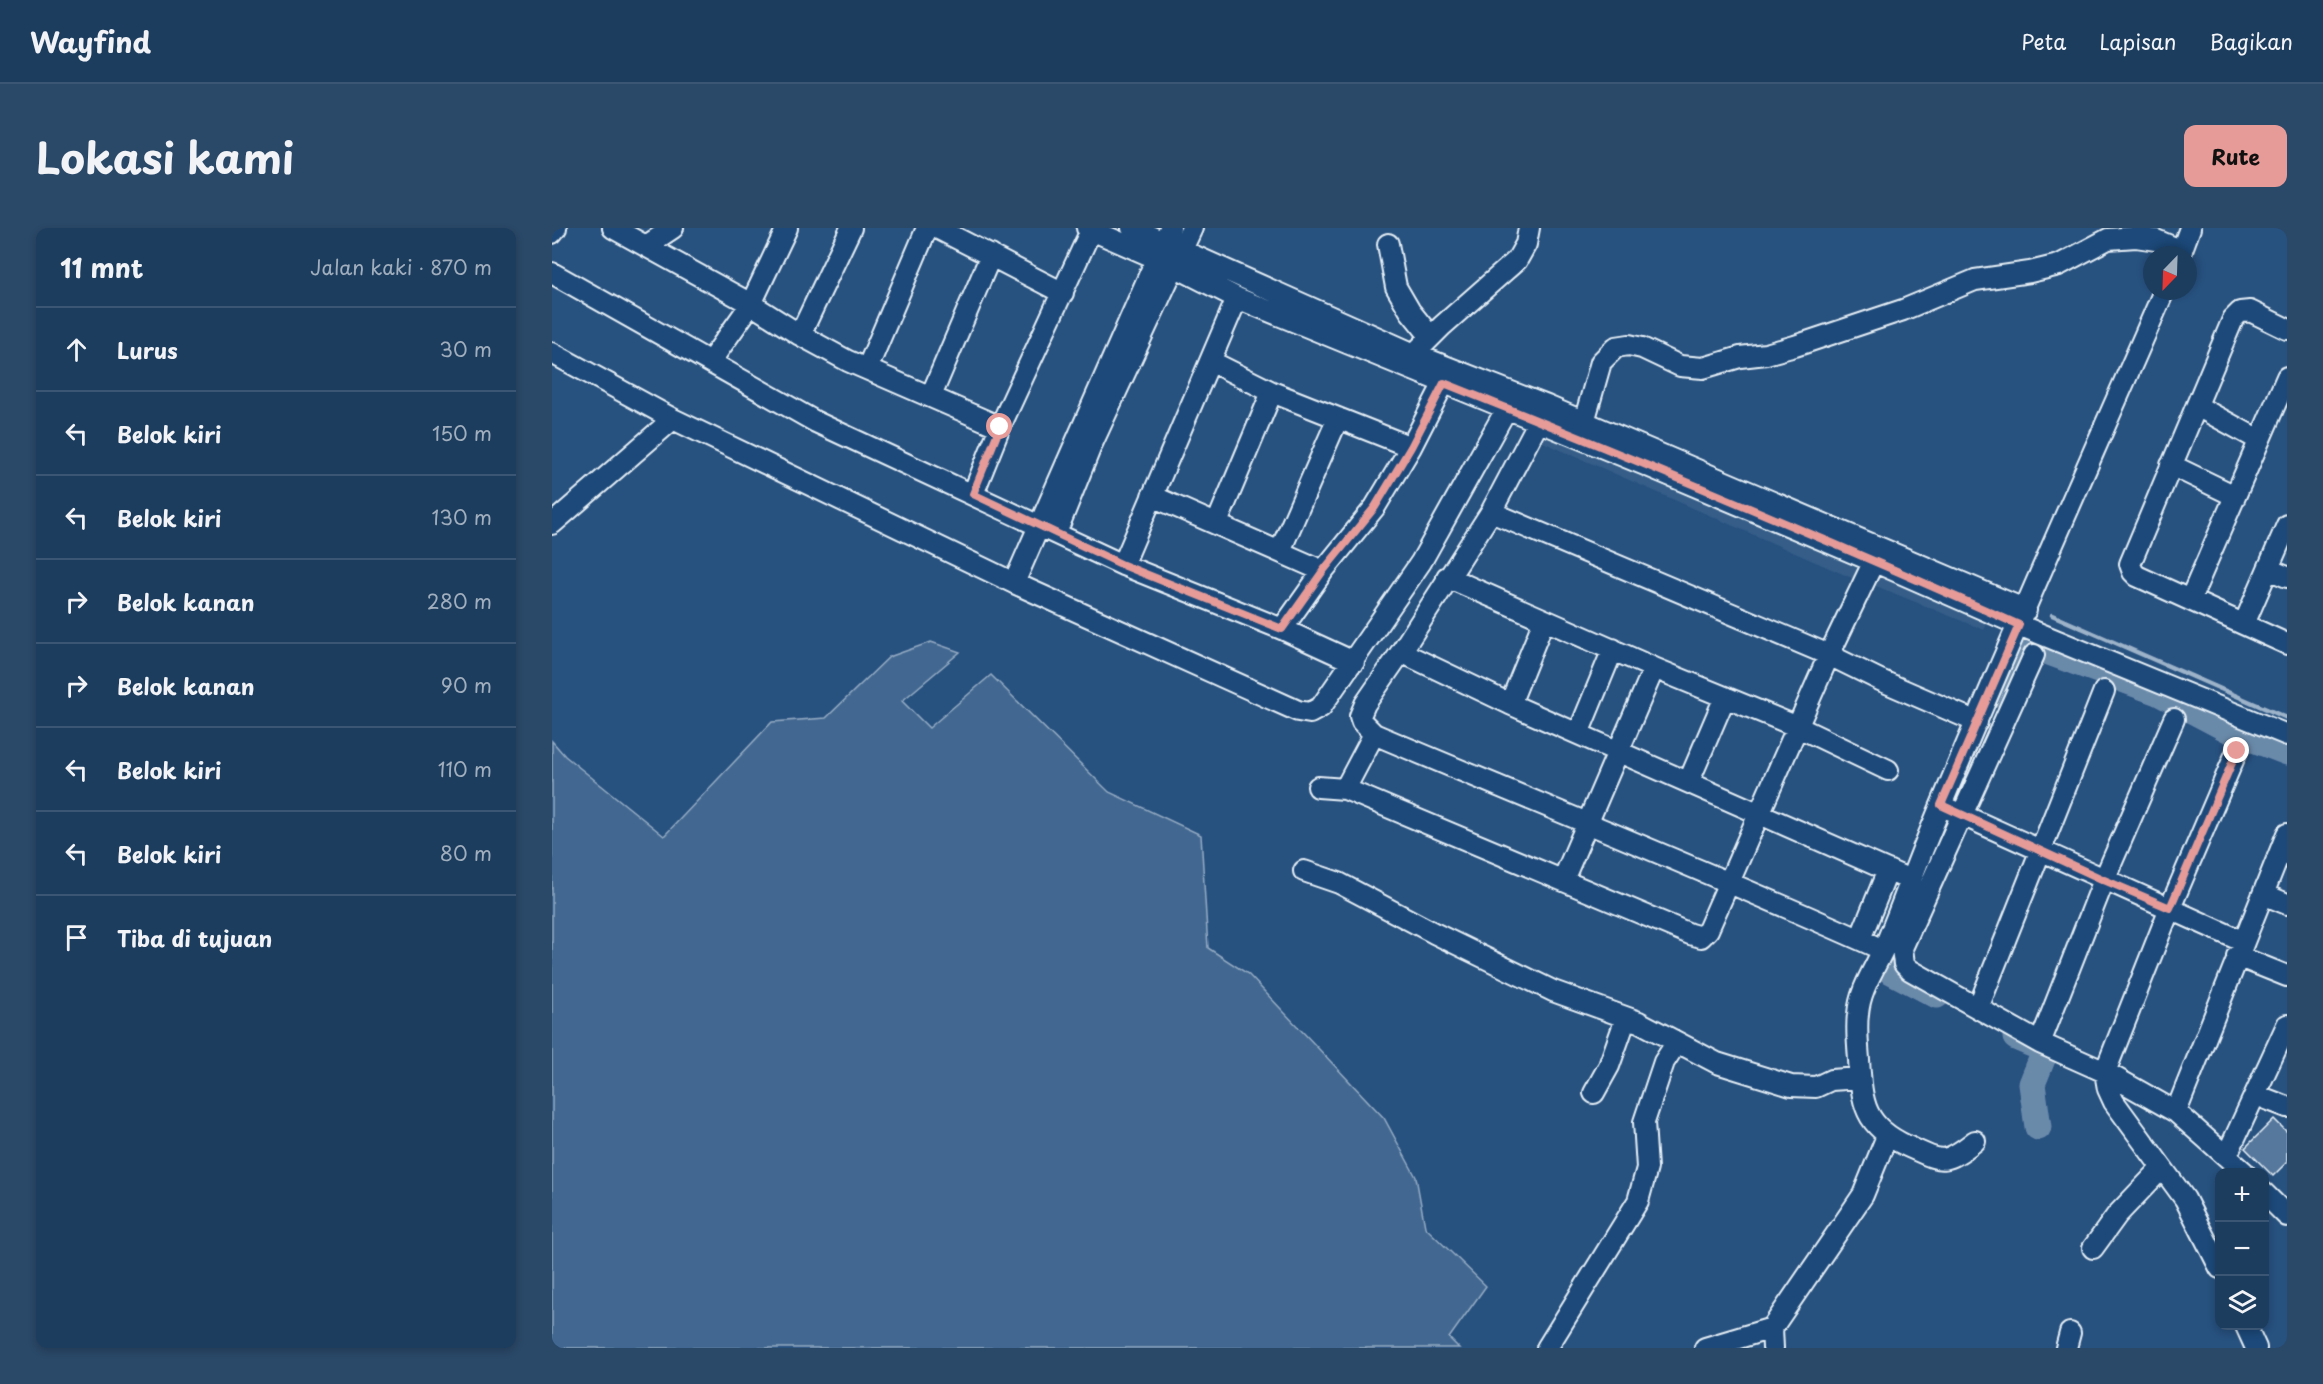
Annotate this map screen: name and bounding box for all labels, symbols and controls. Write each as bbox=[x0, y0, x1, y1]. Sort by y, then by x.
text: Wayfind bbox=[30, 20, 151, 63]
text: Peta bbox=[2021, 25, 2066, 57]
text: Lapisan bbox=[2099, 25, 2177, 57]
text: Bagikan bbox=[2210, 25, 2293, 57]
text: Lokasi kami bbox=[36, 125, 294, 188]
button: Rute bbox=[2184, 125, 2287, 187]
north arrow bbox=[2143, 246, 2197, 300]
text: 11 mnt bbox=[60, 248, 143, 287]
text: Jalan kaki · 870 m bbox=[310, 252, 492, 282]
icon: ahead bbox=[60, 333, 93, 366]
text: Lurus bbox=[117, 333, 178, 366]
text: 30 m bbox=[439, 334, 492, 364]
route start bbox=[986, 413, 1012, 439]
icon: left bbox=[60, 417, 93, 450]
text: Belok kiri bbox=[117, 417, 221, 450]
text: 150 m bbox=[432, 418, 492, 448]
icon: left bbox=[60, 501, 93, 534]
text: Belok kiri bbox=[117, 501, 221, 534]
text: 130 m bbox=[432, 502, 492, 532]
icon: right bbox=[60, 585, 93, 618]
text: Belok kanan bbox=[117, 585, 254, 618]
text: 280 m bbox=[427, 586, 492, 616]
icon: right bbox=[60, 669, 93, 702]
text: Belok kanan bbox=[117, 669, 254, 702]
text: 90 m bbox=[441, 670, 492, 700]
route end bbox=[2223, 737, 2249, 763]
icon: left bbox=[60, 753, 93, 786]
text: Belok kiri bbox=[117, 753, 221, 786]
text: 110 m bbox=[438, 754, 492, 784]
icon: left bbox=[60, 837, 93, 870]
text: Belok kiri bbox=[117, 837, 221, 870]
text: 80 m bbox=[440, 838, 492, 868]
icon: arrive bbox=[60, 921, 93, 954]
text: Tiba di tujuan bbox=[117, 921, 272, 954]
map controls bbox=[2215, 1168, 2269, 1330]
button: + bbox=[2215, 1168, 2269, 1222]
button: − bbox=[2215, 1222, 2269, 1276]
button: layers bbox=[2215, 1276, 2269, 1330]

